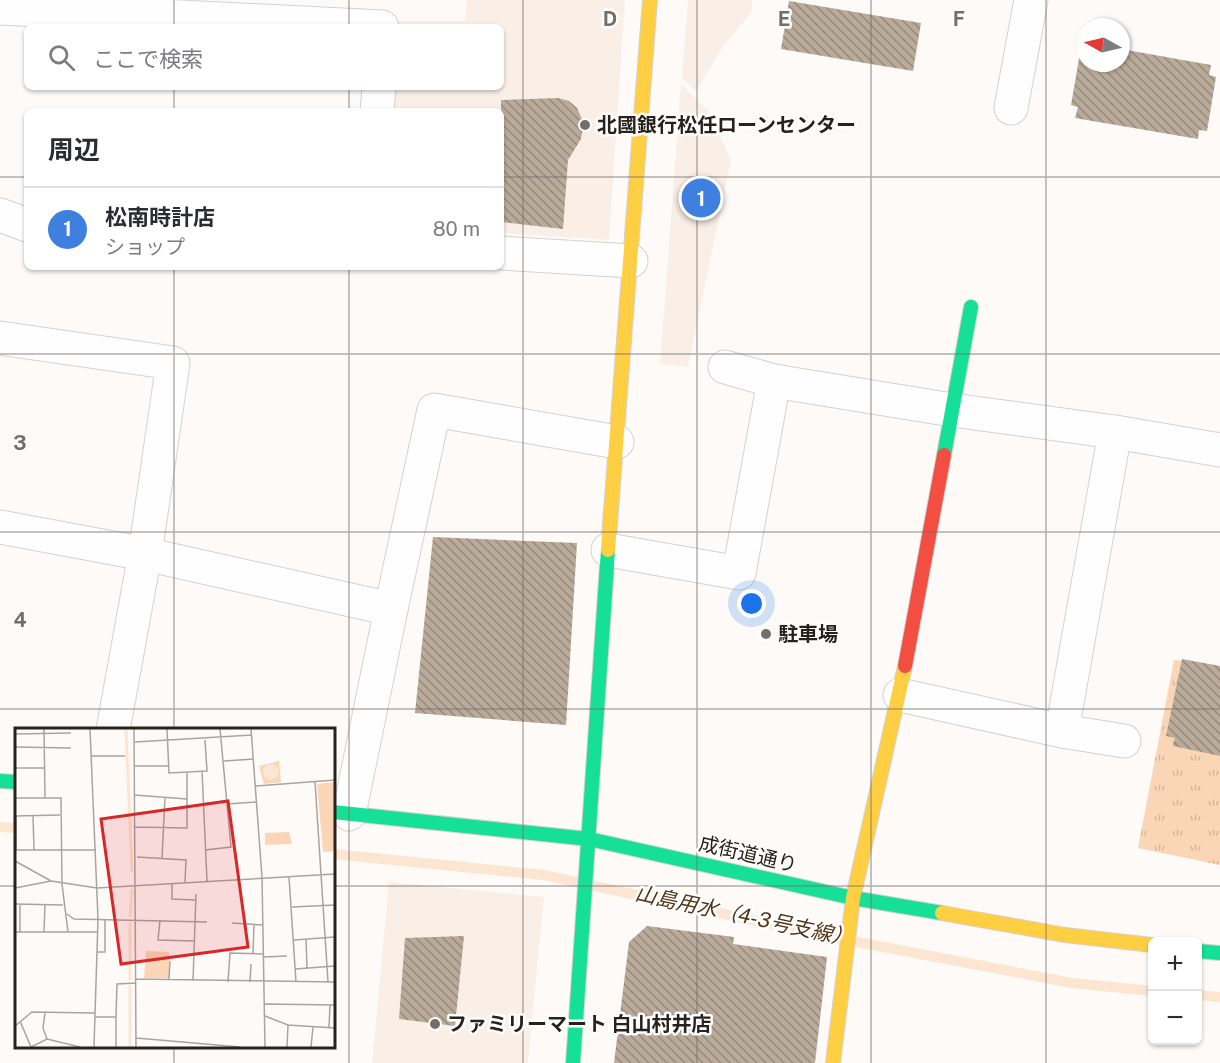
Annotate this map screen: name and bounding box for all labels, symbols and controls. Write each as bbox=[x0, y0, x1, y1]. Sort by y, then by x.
text: D bbox=[603, 7, 617, 31]
text: E bbox=[778, 7, 790, 31]
text: F bbox=[953, 7, 965, 31]
north arrow bbox=[1076, 18, 1130, 72]
search box bbox=[24, 24, 504, 90]
icon: search bbox=[45, 41, 78, 74]
text: ここで検索 bbox=[93, 46, 203, 72]
place label: 北國銀行松任ローンセンター bbox=[597, 113, 856, 137]
marker: 北國銀行松任ローンセンター bbox=[578, 118, 592, 132]
text: 周辺 bbox=[48, 134, 100, 165]
pin: 1 bbox=[682, 176, 720, 220]
text: 松南時計店 bbox=[105, 204, 215, 230]
text: 1 bbox=[63, 217, 72, 241]
text: 80 m bbox=[433, 217, 480, 241]
text: ショップ bbox=[105, 235, 185, 259]
text: 3 bbox=[13, 431, 27, 455]
your location bbox=[737, 589, 766, 618]
text: 4 bbox=[13, 608, 27, 632]
place label: 駐車場 bbox=[778, 622, 838, 646]
marker: 駐車場 bbox=[759, 627, 773, 641]
inset map bbox=[15, 728, 334, 1048]
street label: 成街道通り bbox=[697, 831, 799, 877]
water label: 山島用水（4-3号支線） bbox=[633, 880, 855, 951]
map controls bbox=[1148, 937, 1202, 1045]
button: + bbox=[1148, 937, 1202, 991]
button: − bbox=[1148, 991, 1202, 1045]
place label: ファミリーマート 白山村井店 bbox=[447, 1012, 712, 1036]
marker: ファミリーマート 白山村井店 bbox=[428, 1017, 442, 1031]

